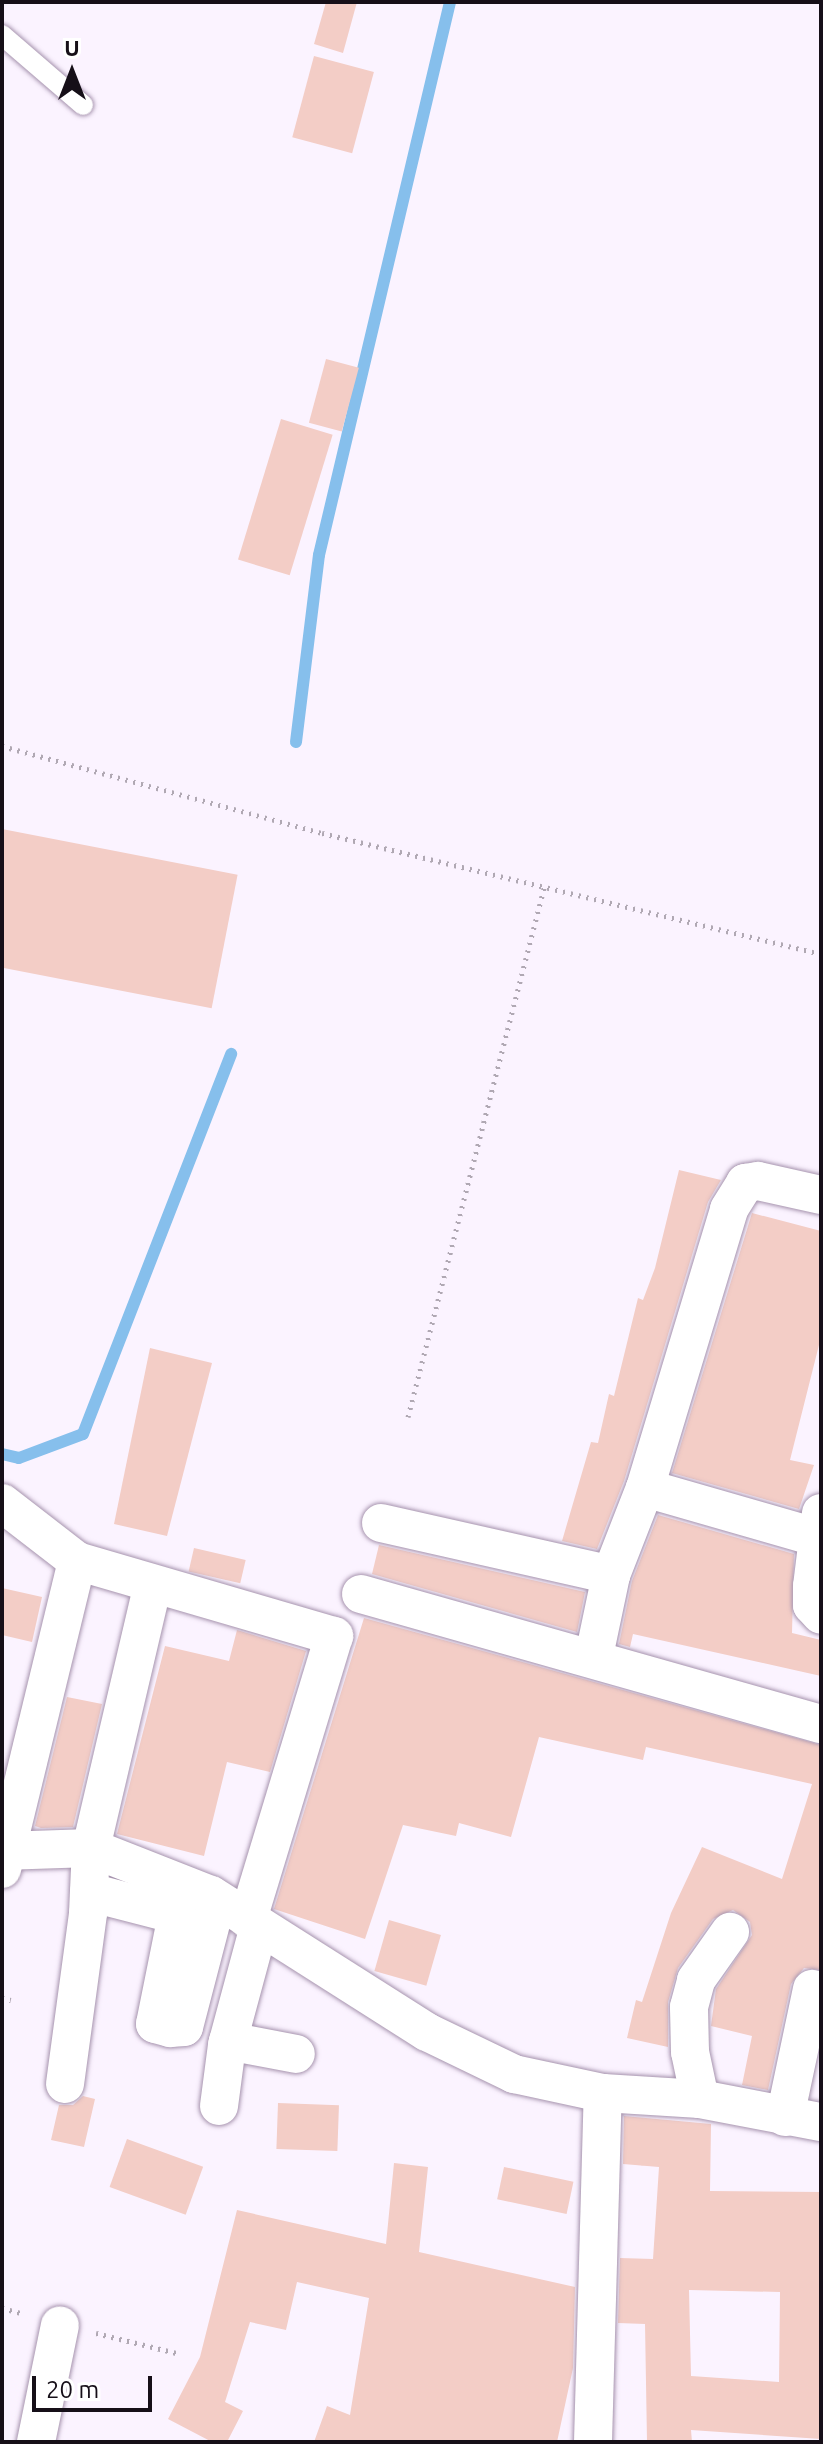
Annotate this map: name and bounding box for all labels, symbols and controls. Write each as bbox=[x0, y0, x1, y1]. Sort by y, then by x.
north arrow bbox=[32, 32, 112, 112]
text: U bbox=[64, 35, 80, 60]
scale bar bbox=[36, 2360, 156, 2410]
text: 20 m bbox=[46, 2376, 99, 2403]

